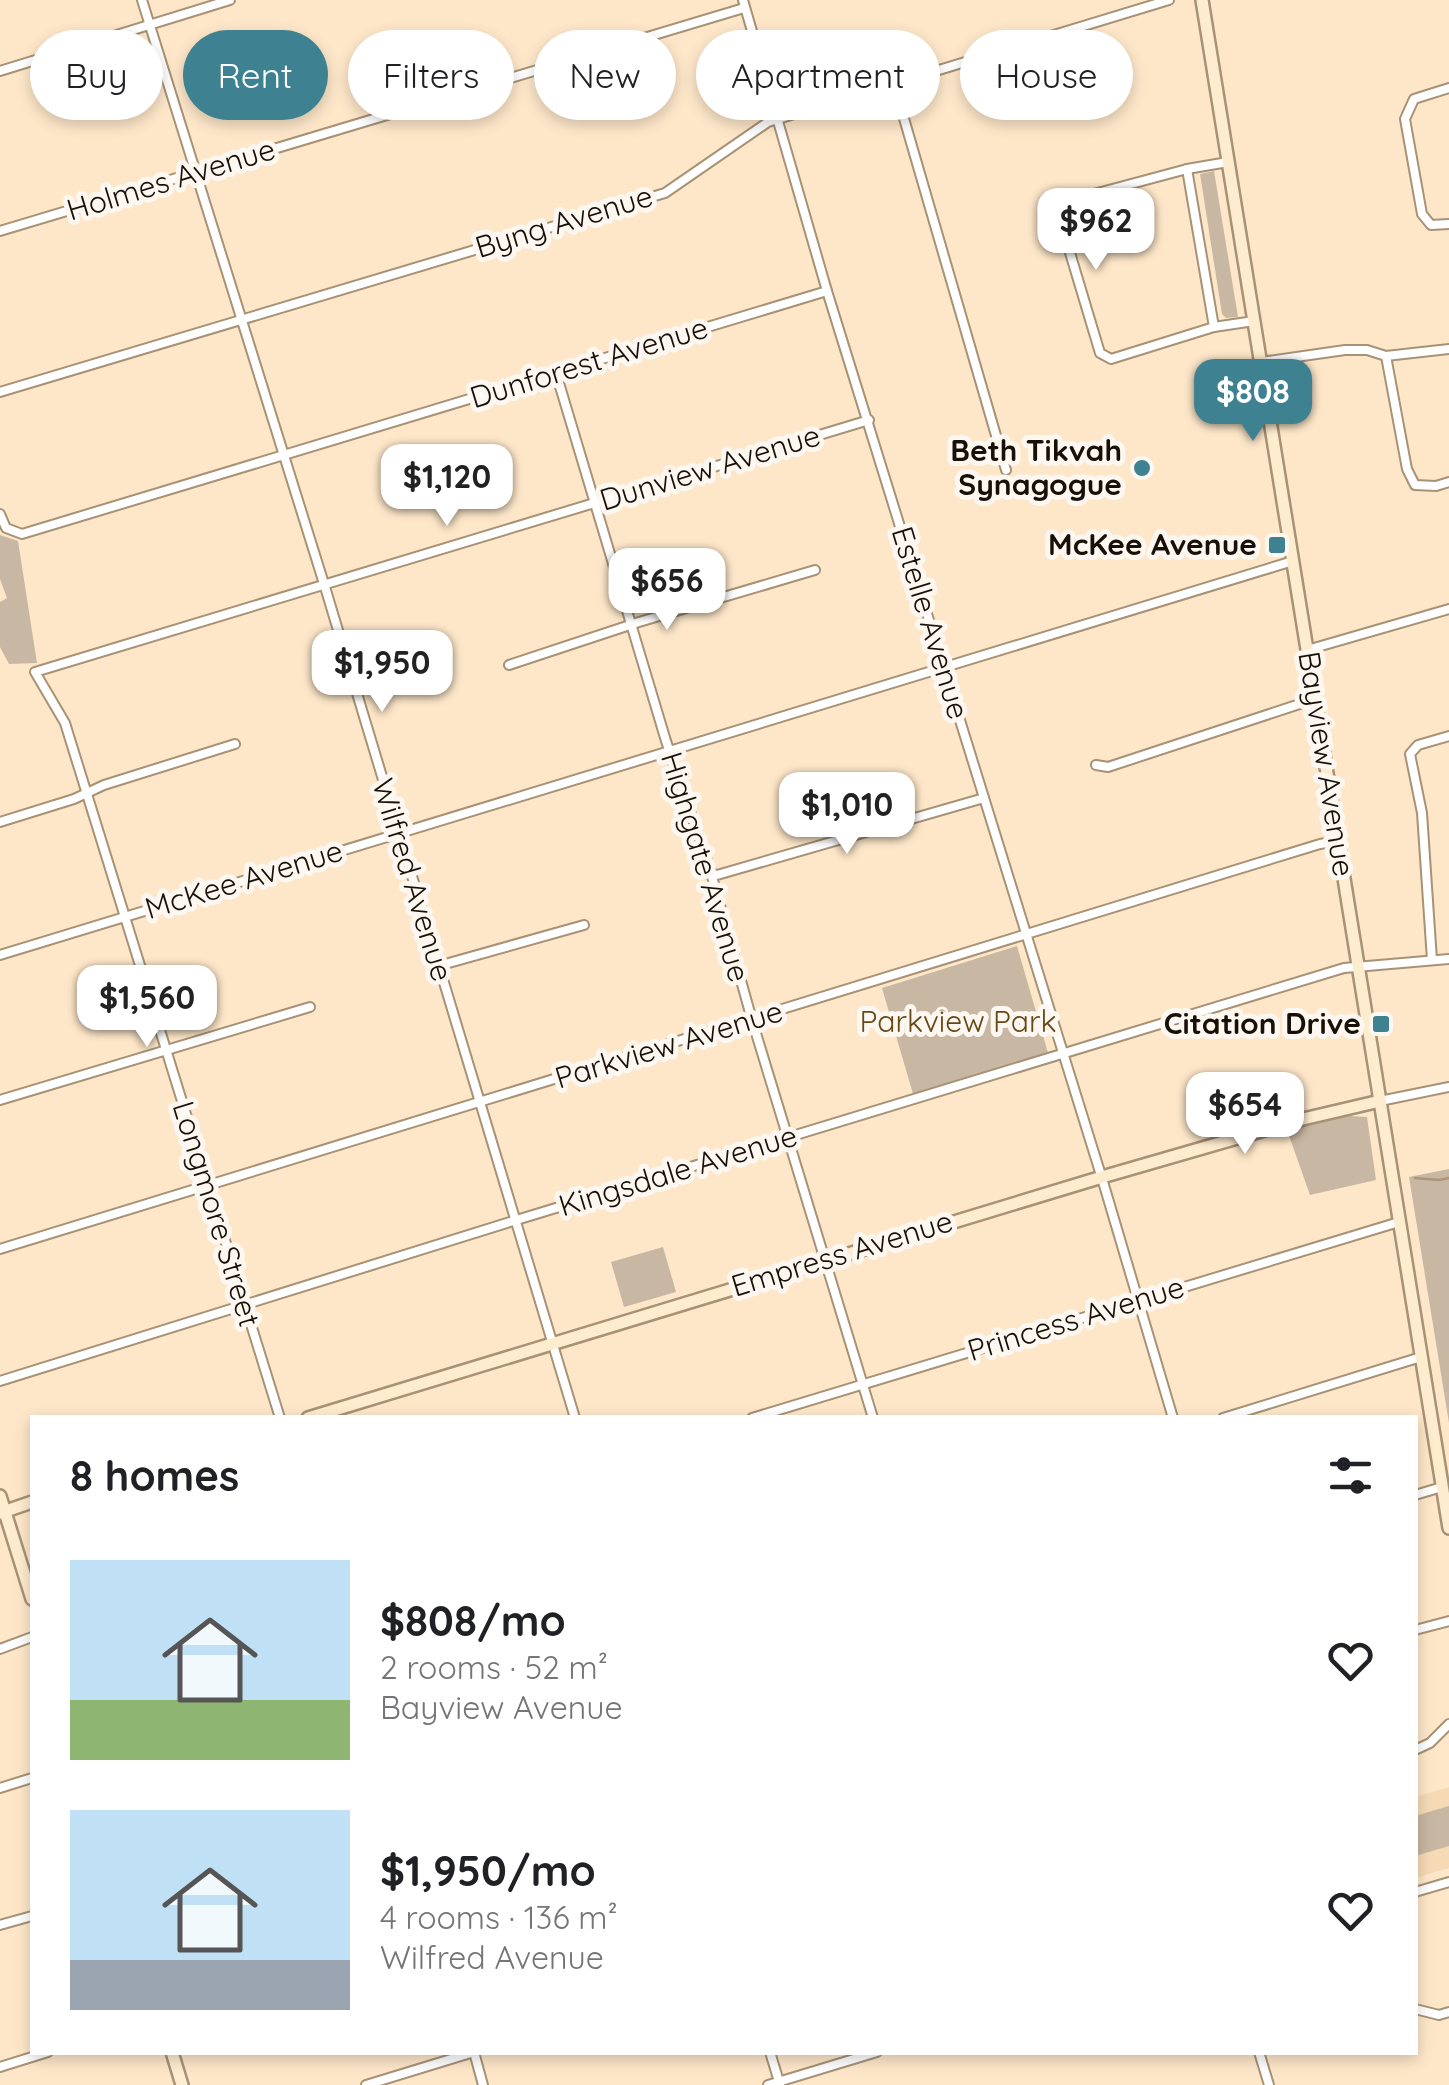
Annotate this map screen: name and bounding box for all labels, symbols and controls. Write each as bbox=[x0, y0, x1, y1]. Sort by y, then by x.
chip: Buy bbox=[30, 30, 163, 120]
chip: Rent bbox=[183, 30, 328, 120]
chip: Filters bbox=[348, 30, 514, 120]
chip: New bbox=[534, 30, 676, 120]
chip: Apartment bbox=[696, 30, 940, 120]
chip: House bbox=[960, 30, 1133, 120]
street label: Holmes Avenue bbox=[62, 129, 279, 229]
street label: Byng Avenue bbox=[470, 176, 657, 266]
pin: $962 bbox=[1037, 188, 1155, 273]
text: $962 bbox=[1059, 200, 1133, 240]
street label: Dunforest Avenue bbox=[465, 308, 712, 416]
pin: $808 bbox=[1194, 359, 1312, 444]
text: $808 bbox=[1216, 371, 1290, 411]
street label: Dunview Avenue bbox=[595, 415, 824, 519]
place label: Beth Tikvah Synagogue bbox=[950, 431, 1122, 503]
pin: $1,120 bbox=[366, 444, 528, 529]
text: $1,120 bbox=[403, 456, 491, 496]
marker: Beth Tikvah Synagogue bbox=[1131, 457, 1153, 479]
street label: Estelle Avenue bbox=[884, 522, 978, 724]
place label: McKee Avenue bbox=[1048, 525, 1257, 563]
marker: McKee Avenue bbox=[1266, 534, 1288, 556]
pin: $656 bbox=[608, 548, 726, 633]
text: $656 bbox=[631, 560, 703, 600]
pin: $1,950 bbox=[301, 630, 463, 715]
text: $1,950 bbox=[334, 642, 430, 682]
street label: Bayview Avenue bbox=[1290, 649, 1364, 879]
street label: Highgate Avenue bbox=[653, 747, 759, 986]
pin: $1,010 bbox=[766, 772, 928, 857]
street label: Wilfred Avenue bbox=[364, 774, 462, 986]
text: $1,010 bbox=[801, 784, 893, 824]
street label: McKee Avenue bbox=[140, 831, 347, 927]
pin: $1,560 bbox=[66, 965, 228, 1050]
text: $1,560 bbox=[99, 977, 195, 1017]
street label: Parkview Avenue bbox=[550, 991, 787, 1097]
park label: Parkview Park bbox=[859, 1002, 1057, 1040]
place label: Citation Drive bbox=[1164, 1004, 1361, 1042]
marker: Citation Drive bbox=[1370, 1013, 1392, 1035]
pin: $654 bbox=[1186, 1072, 1304, 1157]
text: $654 bbox=[1208, 1084, 1282, 1124]
street label: Longmore Street bbox=[165, 1096, 269, 1331]
street label: Kingsdale Avenue bbox=[554, 1116, 801, 1224]
street label: Empress Avenue bbox=[726, 1201, 957, 1305]
street label: Princess Avenue bbox=[963, 1267, 1189, 1369]
icon: filters bbox=[1323, 1448, 1378, 1503]
text: 8 homes bbox=[70, 1449, 239, 1502]
text: $808/mo bbox=[380, 1594, 566, 1647]
icon: home bbox=[150, 1600, 270, 1720]
icon: heart bbox=[1323, 1633, 1378, 1688]
text: 2 rooms · 52 m² bbox=[380, 1647, 608, 1687]
text: Bayview Avenue bbox=[380, 1687, 623, 1727]
text: $1,950/mo bbox=[380, 1844, 596, 1897]
icon: home bbox=[150, 1850, 270, 1970]
icon: heart bbox=[1323, 1883, 1378, 1938]
text: 4 rooms · 136 m² bbox=[380, 1897, 618, 1937]
text: Wilfred Avenue bbox=[380, 1937, 604, 1977]

